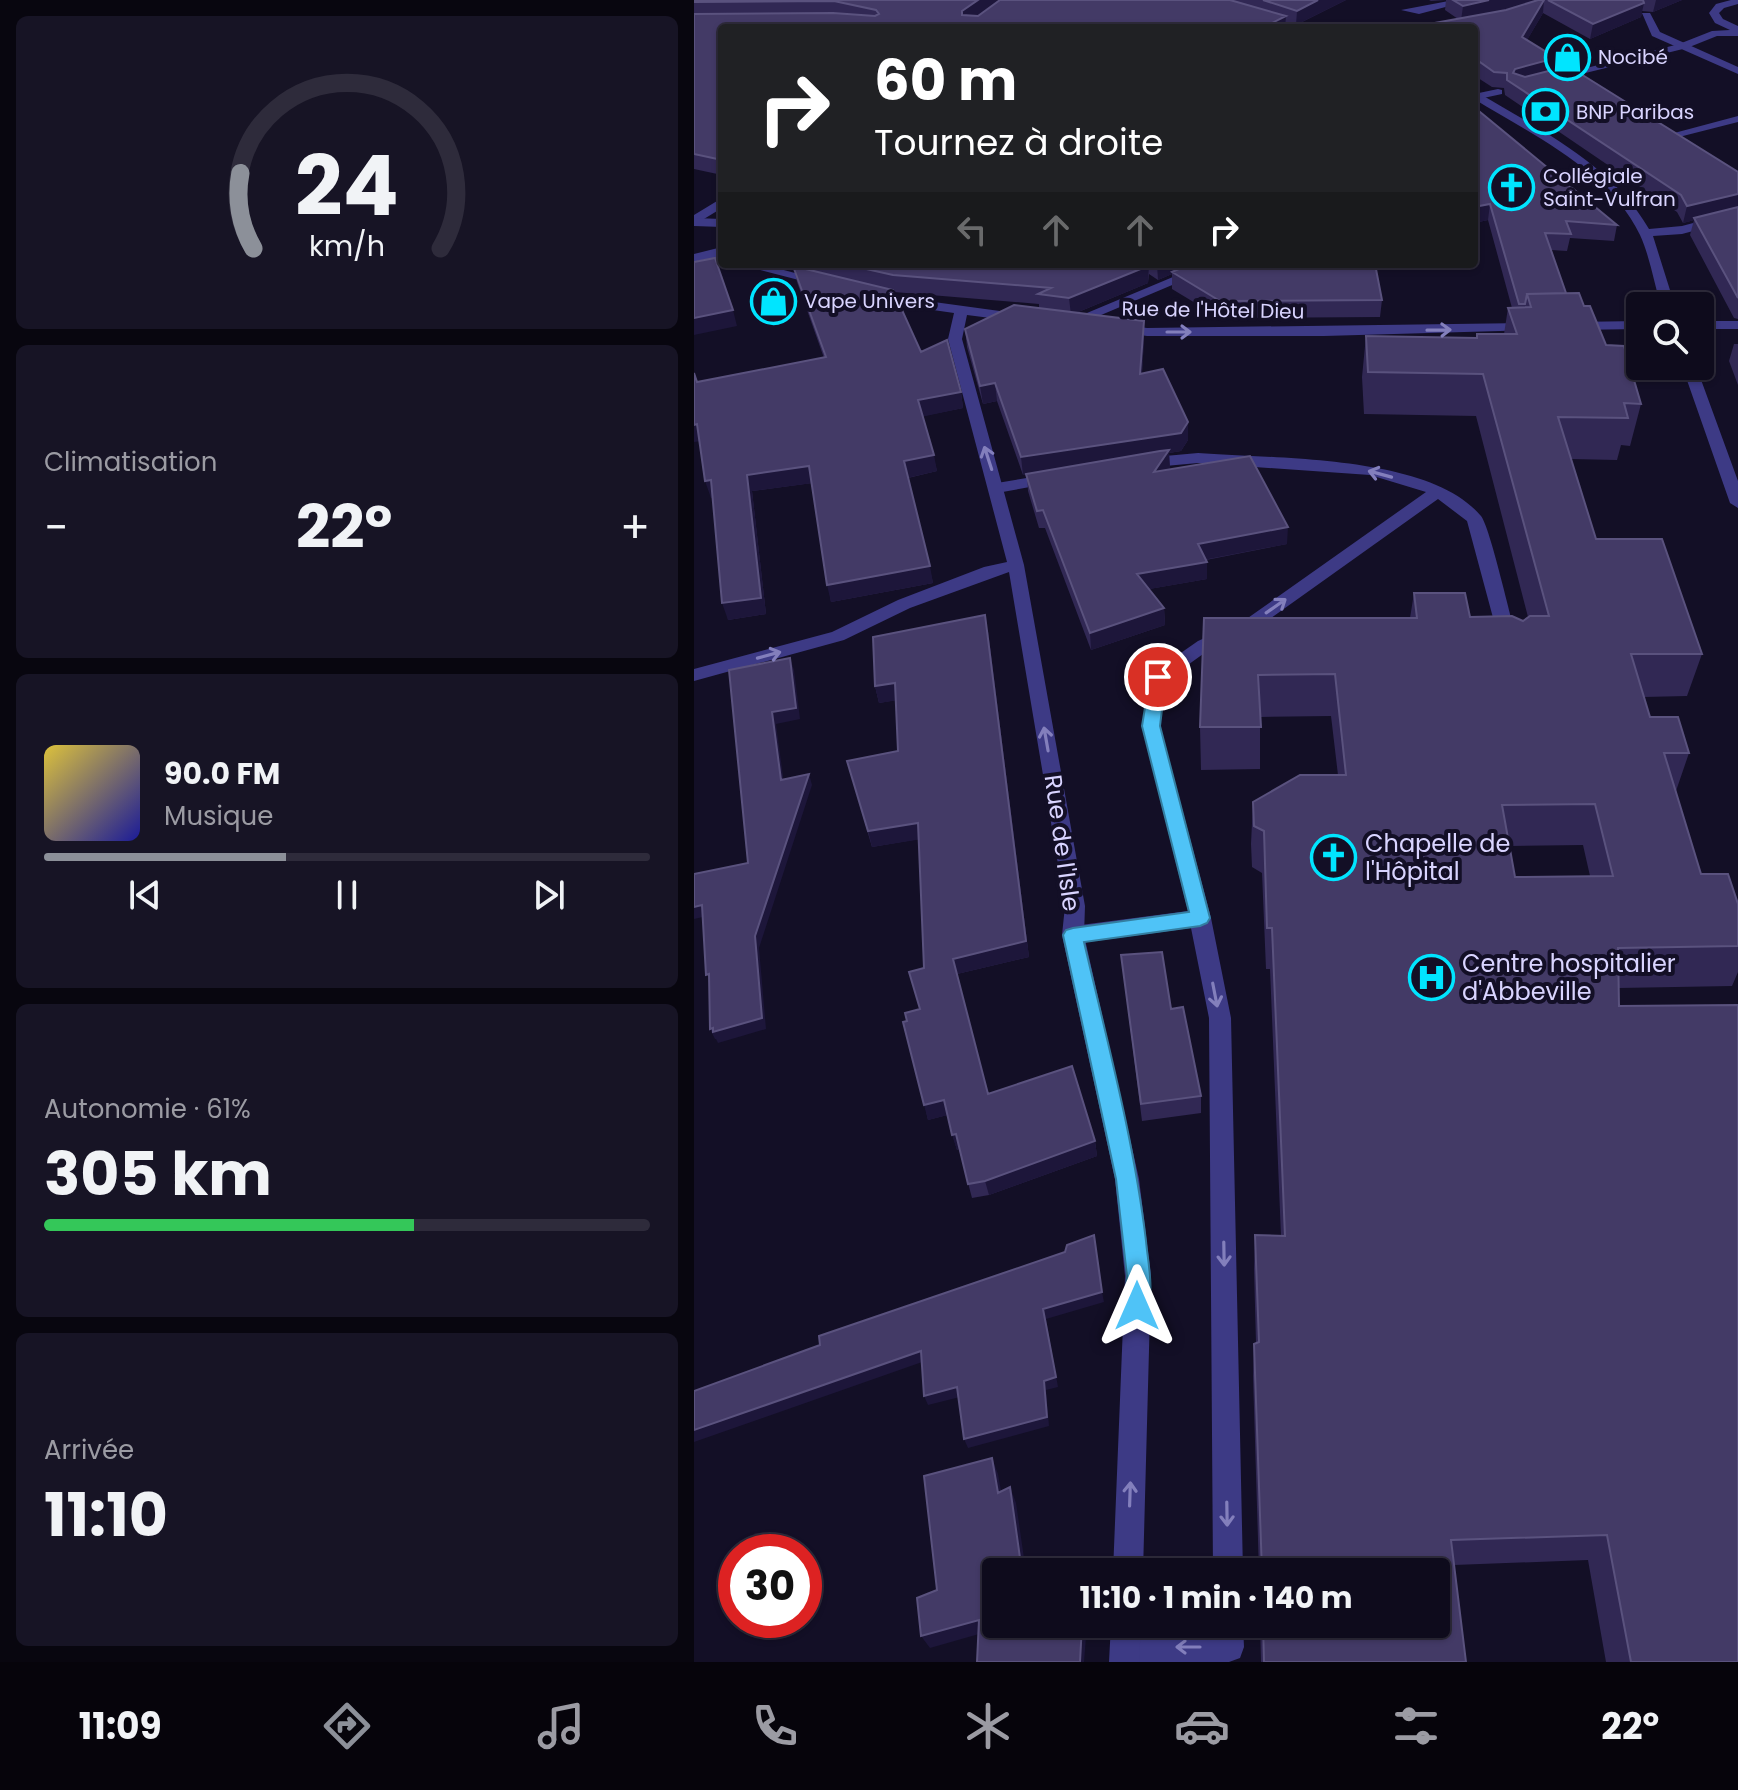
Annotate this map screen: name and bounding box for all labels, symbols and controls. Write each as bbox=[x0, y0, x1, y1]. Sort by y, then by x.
shop icon: Nocibé bbox=[1543, 33, 1591, 81]
text: 60 m bbox=[874, 41, 1017, 120]
place label: Nocibé bbox=[1598, 43, 1668, 71]
icon: right bbox=[742, 56, 846, 160]
bank icon: BNP Paribas bbox=[1521, 88, 1569, 136]
place label: BNP Paribas bbox=[1576, 98, 1694, 126]
text: Tournez à droite bbox=[874, 117, 1163, 168]
text: 24 bbox=[295, 127, 399, 243]
place label: Collégiale Saint-Vulfran bbox=[1543, 162, 1676, 213]
church icon: Collégiale Saint-Vulfran bbox=[1488, 164, 1536, 212]
icon: left bbox=[950, 208, 994, 252]
icon: ahead bbox=[1034, 208, 1078, 252]
icon: ahead bbox=[1118, 208, 1162, 252]
icon: right bbox=[1202, 208, 1246, 252]
text: km/h bbox=[309, 226, 385, 266]
shop icon: Vape Univers bbox=[749, 277, 797, 325]
place label: Vape Univers bbox=[804, 287, 935, 315]
map controls bbox=[1626, 292, 1714, 380]
button: search bbox=[1626, 292, 1714, 380]
street label: Rue de l'Hôtel Dieu bbox=[1121, 294, 1305, 326]
one-way arrow bbox=[1425, 322, 1452, 337]
one-way arrow bbox=[1165, 324, 1192, 340]
text: Climatisation bbox=[44, 444, 217, 480]
one-way arrow bbox=[979, 445, 994, 470]
one-way arrow bbox=[1367, 465, 1393, 480]
text: 22° bbox=[296, 485, 392, 569]
text: − bbox=[44, 497, 68, 558]
text: + bbox=[620, 497, 650, 558]
one-way arrow bbox=[1265, 598, 1287, 615]
pin bbox=[1124, 643, 1192, 711]
one-way arrow bbox=[756, 646, 782, 661]
icon: arrive bbox=[1136, 655, 1180, 699]
one-way arrow bbox=[1038, 727, 1053, 752]
text: 90.0 FM bbox=[164, 752, 280, 795]
street label: Rue de l'Isle bbox=[1037, 772, 1088, 913]
text: Musique bbox=[164, 798, 273, 834]
place label: Chapelle de l'Hôpital bbox=[1365, 827, 1510, 888]
church icon: Chapelle de l'Hôpital bbox=[1310, 834, 1358, 882]
icon: previous bbox=[123, 873, 167, 917]
icon: pause bbox=[325, 873, 369, 917]
icon: next bbox=[527, 873, 571, 917]
place label: Centre hospitalier d'Abbeville bbox=[1462, 947, 1676, 1008]
hospital icon: Centre hospitalier d'Abbeville bbox=[1407, 954, 1455, 1002]
one-way arrow bbox=[1209, 981, 1224, 1007]
text: Autonomie · 61% bbox=[44, 1091, 251, 1127]
text: 305 km bbox=[44, 1132, 272, 1216]
one-way arrow bbox=[1216, 1240, 1231, 1267]
position arrow bbox=[1095, 1264, 1179, 1348]
text: Arrivée bbox=[44, 1432, 134, 1468]
text: 11:10 bbox=[44, 1473, 168, 1557]
one-way arrow bbox=[1123, 1481, 1138, 1508]
one-way arrow bbox=[1219, 1500, 1235, 1527]
speed limit sign: 30 bbox=[718, 1534, 822, 1638]
text: 11:10 · 1 min · 140 m bbox=[1079, 1576, 1353, 1619]
one-way arrow bbox=[1175, 1639, 1202, 1655]
icon: directions bbox=[319, 1698, 375, 1754]
icon: music bbox=[533, 1698, 589, 1754]
icon: phone bbox=[747, 1698, 803, 1754]
icon: climate bbox=[960, 1698, 1016, 1754]
icon: car bbox=[1174, 1698, 1230, 1754]
icon: filters bbox=[1388, 1698, 1444, 1754]
text: 11:09 bbox=[79, 1701, 162, 1752]
text: 22° bbox=[1601, 1701, 1659, 1752]

